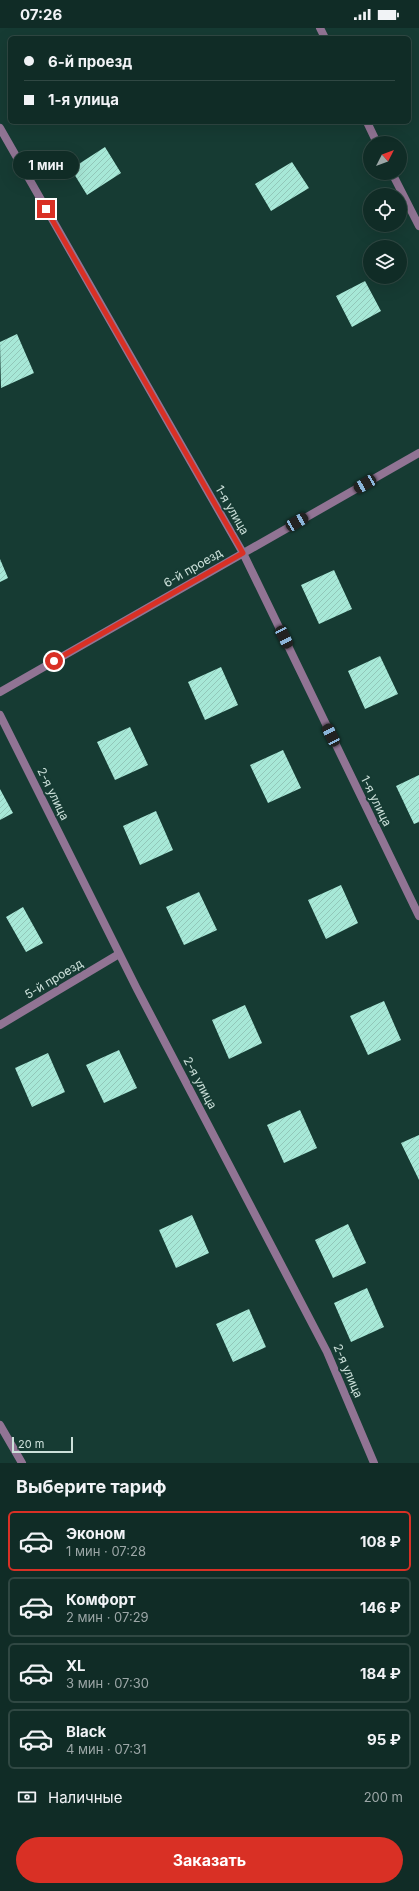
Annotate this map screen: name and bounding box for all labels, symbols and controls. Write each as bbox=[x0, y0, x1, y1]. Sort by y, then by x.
text: 07:26 bbox=[20, 5, 62, 24]
text: 6-й проезд bbox=[48, 52, 132, 71]
text: 1-я улица bbox=[48, 90, 119, 109]
north arrow bbox=[363, 136, 407, 180]
map controls bbox=[363, 136, 407, 284]
callout: 1 мин bbox=[13, 151, 79, 179]
text: 1 мин bbox=[28, 157, 64, 173]
button: locate bbox=[363, 188, 407, 232]
route end bbox=[37, 200, 55, 218]
button: layers bbox=[363, 240, 407, 284]
car bbox=[352, 473, 378, 495]
street label: 1-я улица bbox=[212, 482, 253, 537]
car bbox=[284, 511, 310, 533]
street label: 6-й проезд bbox=[161, 544, 225, 590]
car bbox=[273, 624, 295, 650]
route start bbox=[45, 652, 63, 670]
car bbox=[320, 722, 342, 748]
street label: 2-я улица bbox=[34, 765, 73, 823]
street label: 1-я улица bbox=[358, 773, 395, 829]
street label: 5-й проезд bbox=[22, 955, 86, 1002]
street label: 2-я улица bbox=[180, 1054, 220, 1111]
street label: 2-я улица bbox=[330, 1342, 366, 1400]
scale bar bbox=[12, 1435, 73, 1454]
text: 20 m bbox=[18, 1437, 44, 1451]
text: Выберите тариф bbox=[16, 1476, 167, 1497]
icon: car bbox=[18, 1523, 54, 1559]
text: Эконом bbox=[66, 1524, 125, 1543]
text: 108 ₽ bbox=[360, 1532, 401, 1551]
text: 1 мин · 07:28 bbox=[66, 1543, 146, 1559]
icon: car bbox=[18, 1589, 54, 1625]
text: Комфорт bbox=[66, 1590, 136, 1609]
text: 146 ₽ bbox=[360, 1598, 401, 1617]
text: 2 мин · 07:29 bbox=[66, 1609, 149, 1625]
icon: car bbox=[18, 1655, 54, 1691]
text: XL bbox=[66, 1656, 86, 1675]
text: 184 ₽ bbox=[360, 1664, 401, 1683]
text: 3 мин · 07:30 bbox=[66, 1675, 149, 1691]
icon: car bbox=[18, 1721, 54, 1757]
text: Black bbox=[66, 1722, 106, 1741]
text: 95 ₽ bbox=[367, 1730, 401, 1749]
text: 4 мин · 07:31 bbox=[66, 1741, 146, 1757]
icon: cash bbox=[16, 1786, 38, 1808]
text: Наличные bbox=[48, 1788, 122, 1807]
text: 200 m bbox=[364, 1789, 403, 1805]
button: Заказать bbox=[16, 1837, 403, 1883]

